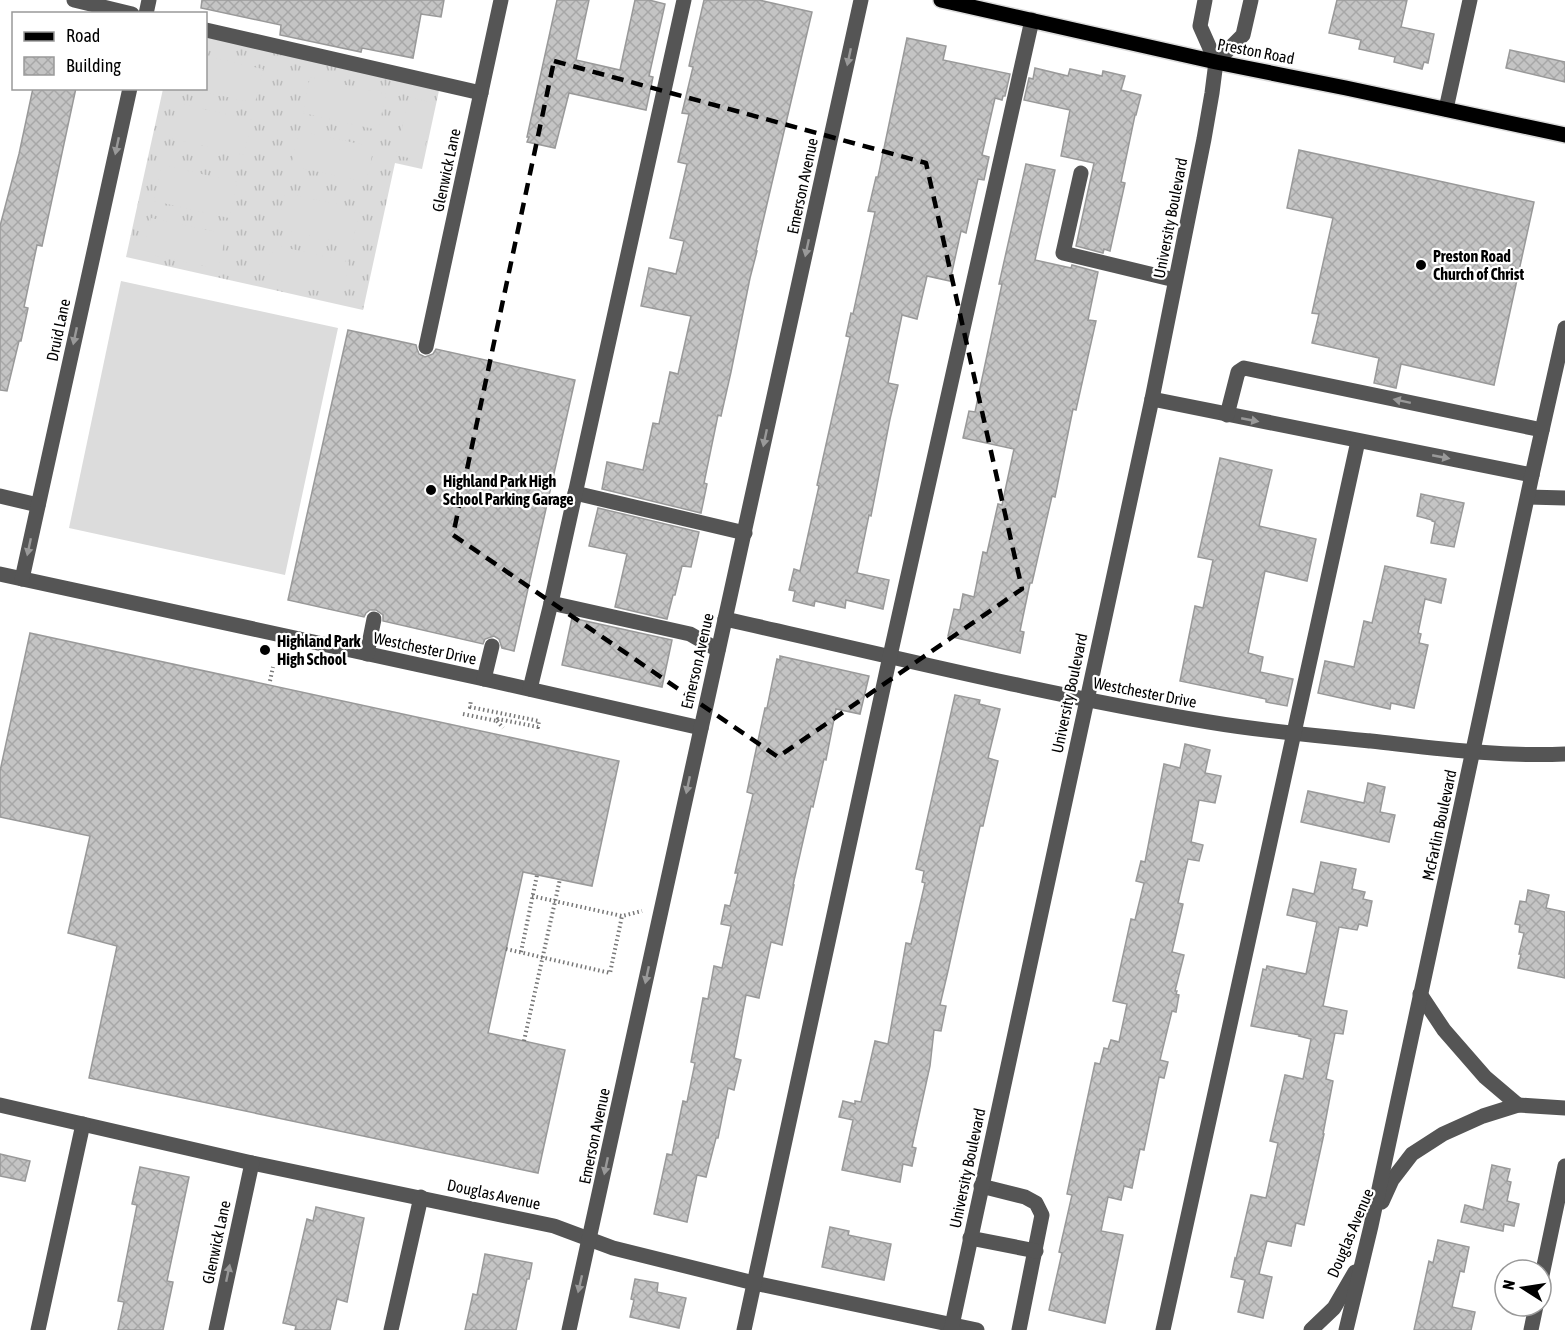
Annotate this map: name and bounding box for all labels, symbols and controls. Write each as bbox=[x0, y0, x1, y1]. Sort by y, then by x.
legend bbox=[12, 12, 207, 90]
text: Road bbox=[66, 25, 100, 46]
street label: Preston Road bbox=[1216, 35, 1296, 67]
one-way arrow bbox=[843, 48, 853, 66]
text: Building bbox=[66, 55, 121, 76]
street label: Glenwick Lane bbox=[428, 127, 464, 213]
one-way arrow bbox=[112, 136, 122, 155]
street label: Emerson Avenue bbox=[783, 136, 821, 236]
street label: University Boulevard bbox=[1150, 156, 1191, 280]
one-way arrow bbox=[802, 238, 811, 257]
place label: Preston Road Church of Christ bbox=[1433, 247, 1524, 283]
marker: Preston Road Church of Christ bbox=[1414, 258, 1428, 272]
street label: Druid Lane bbox=[43, 297, 73, 363]
one-way arrow bbox=[70, 327, 80, 345]
one-way arrow bbox=[1392, 396, 1411, 405]
one-way arrow bbox=[1241, 416, 1260, 425]
one-way arrow bbox=[760, 429, 769, 448]
one-way arrow bbox=[1432, 453, 1451, 462]
place label: Highland Park High School Parking Garage bbox=[443, 472, 574, 508]
marker: Highland Park High School Parking Garage bbox=[424, 483, 438, 497]
one-way arrow bbox=[24, 538, 33, 557]
street label: Emerson Avenue bbox=[677, 611, 717, 711]
street label: Westchester Drive bbox=[372, 628, 478, 668]
street label: University Boulevard bbox=[1047, 631, 1091, 755]
place label: Highland Park High School bbox=[277, 632, 362, 668]
marker: Highland Park High School bbox=[258, 643, 272, 657]
street label: Westchester Drive bbox=[1092, 673, 1198, 711]
street label: McFarlin Boulevard bbox=[1418, 768, 1460, 882]
one-way arrow bbox=[683, 776, 693, 794]
one-way arrow bbox=[642, 966, 651, 985]
street label: Emerson Avenue bbox=[575, 1086, 613, 1186]
street label: University Boulevard bbox=[945, 1106, 989, 1230]
one-way arrow bbox=[600, 1157, 610, 1175]
street label: Douglas Avenue bbox=[446, 1175, 542, 1214]
street label: Douglas Avenue bbox=[1323, 1186, 1378, 1281]
street label: Glenwick Lane bbox=[198, 1199, 234, 1285]
north arrow bbox=[1493, 1258, 1553, 1318]
one-way arrow bbox=[224, 1263, 233, 1282]
one-way arrow bbox=[574, 1275, 584, 1294]
text: N bbox=[1499, 1278, 1518, 1291]

